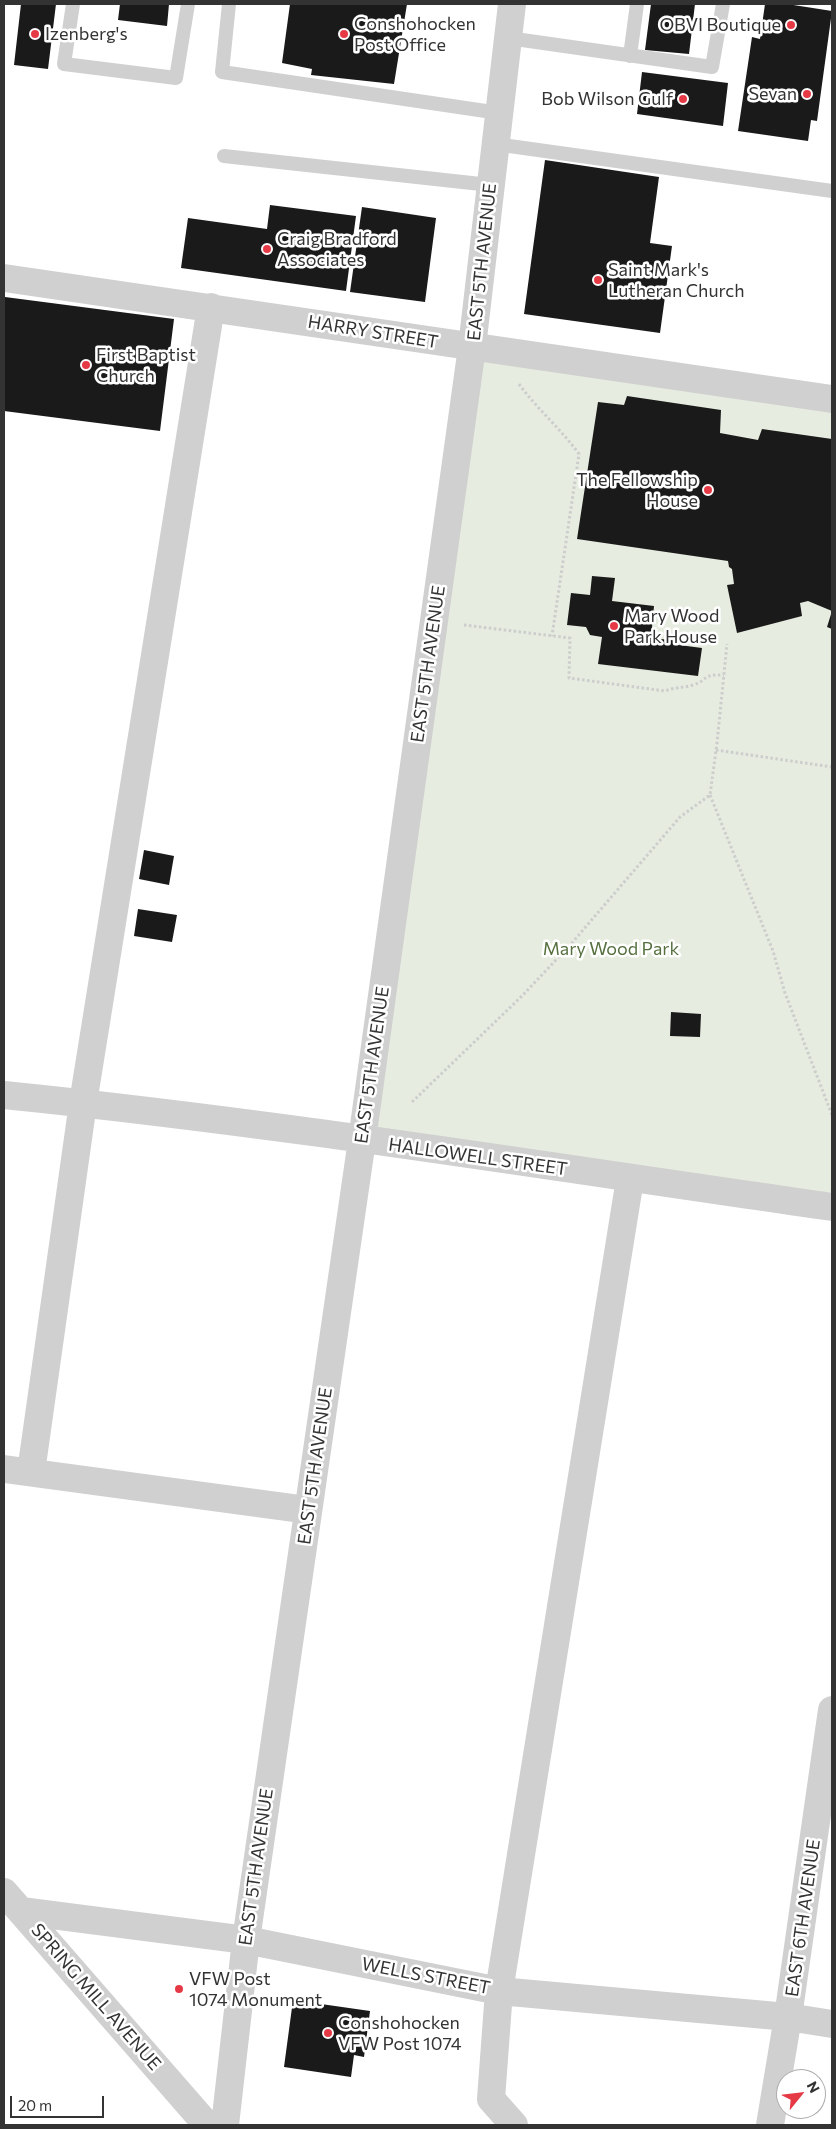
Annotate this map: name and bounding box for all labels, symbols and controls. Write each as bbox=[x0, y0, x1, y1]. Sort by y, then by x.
place label: Conshohocken Post Office bbox=[354, 13, 476, 56]
place label: OBVI Boutique bbox=[659, 14, 781, 36]
marker: OBVI Boutique bbox=[785, 19, 797, 31]
place label: Izenberg's bbox=[45, 23, 128, 45]
marker: Izenberg's bbox=[29, 28, 41, 40]
marker: Conshohocken Post Office bbox=[338, 28, 350, 40]
place label: Sevan bbox=[748, 83, 797, 105]
place label: Bob Wilson Gulf bbox=[541, 88, 673, 110]
marker: Sevan bbox=[801, 88, 813, 100]
marker: Bob Wilson Gulf bbox=[677, 93, 689, 105]
street label: EAST 5TH AVENUE bbox=[463, 182, 501, 342]
place label: Craig Bradford Associates bbox=[277, 228, 397, 270]
marker: Craig Bradford Associates bbox=[261, 243, 273, 255]
place label: Saint Mark's Lutheran Church bbox=[608, 259, 745, 302]
marker: Saint Mark's Lutheran Church bbox=[592, 274, 604, 286]
street label: HARRY STREET bbox=[306, 311, 440, 353]
place label: First Baptist Church bbox=[96, 344, 196, 386]
marker: First Baptist Church bbox=[80, 359, 92, 371]
place label: The Fellowship House bbox=[576, 469, 698, 512]
marker: The Fellowship House bbox=[702, 484, 714, 496]
street label: EAST 5TH AVENUE bbox=[406, 584, 450, 744]
place label: Mary Wood Park House bbox=[624, 605, 719, 648]
marker: Mary Wood Park House bbox=[608, 620, 620, 632]
park label: Mary Wood Park bbox=[543, 938, 679, 960]
street label: EAST 5TH AVENUE bbox=[350, 985, 394, 1145]
street label: HALLOWELL STREET bbox=[387, 1134, 569, 1180]
street label: EAST 5TH AVENUE bbox=[293, 1386, 337, 1546]
street label: EAST 5TH AVENUE bbox=[234, 1787, 278, 1947]
street label: EAST 6TH AVENUE bbox=[781, 1838, 825, 1998]
street label: SPRING MILL AVENUE bbox=[26, 1919, 166, 2075]
street label: WELLS STREET bbox=[360, 1953, 492, 1999]
place label: VFW Post 1074 Monument bbox=[189, 1968, 322, 2010]
marker: VFW Post 1074 Monument bbox=[173, 1983, 185, 1995]
place label: Conshohocken VFW Post 1074 bbox=[338, 2012, 462, 2054]
marker: Conshohocken VFW Post 1074 bbox=[322, 2027, 334, 2039]
north arrow bbox=[776, 2069, 826, 2119]
text: N bbox=[804, 2078, 824, 2096]
scale bar bbox=[12, 2086, 106, 2118]
text: 20 m bbox=[18, 2096, 52, 2114]

